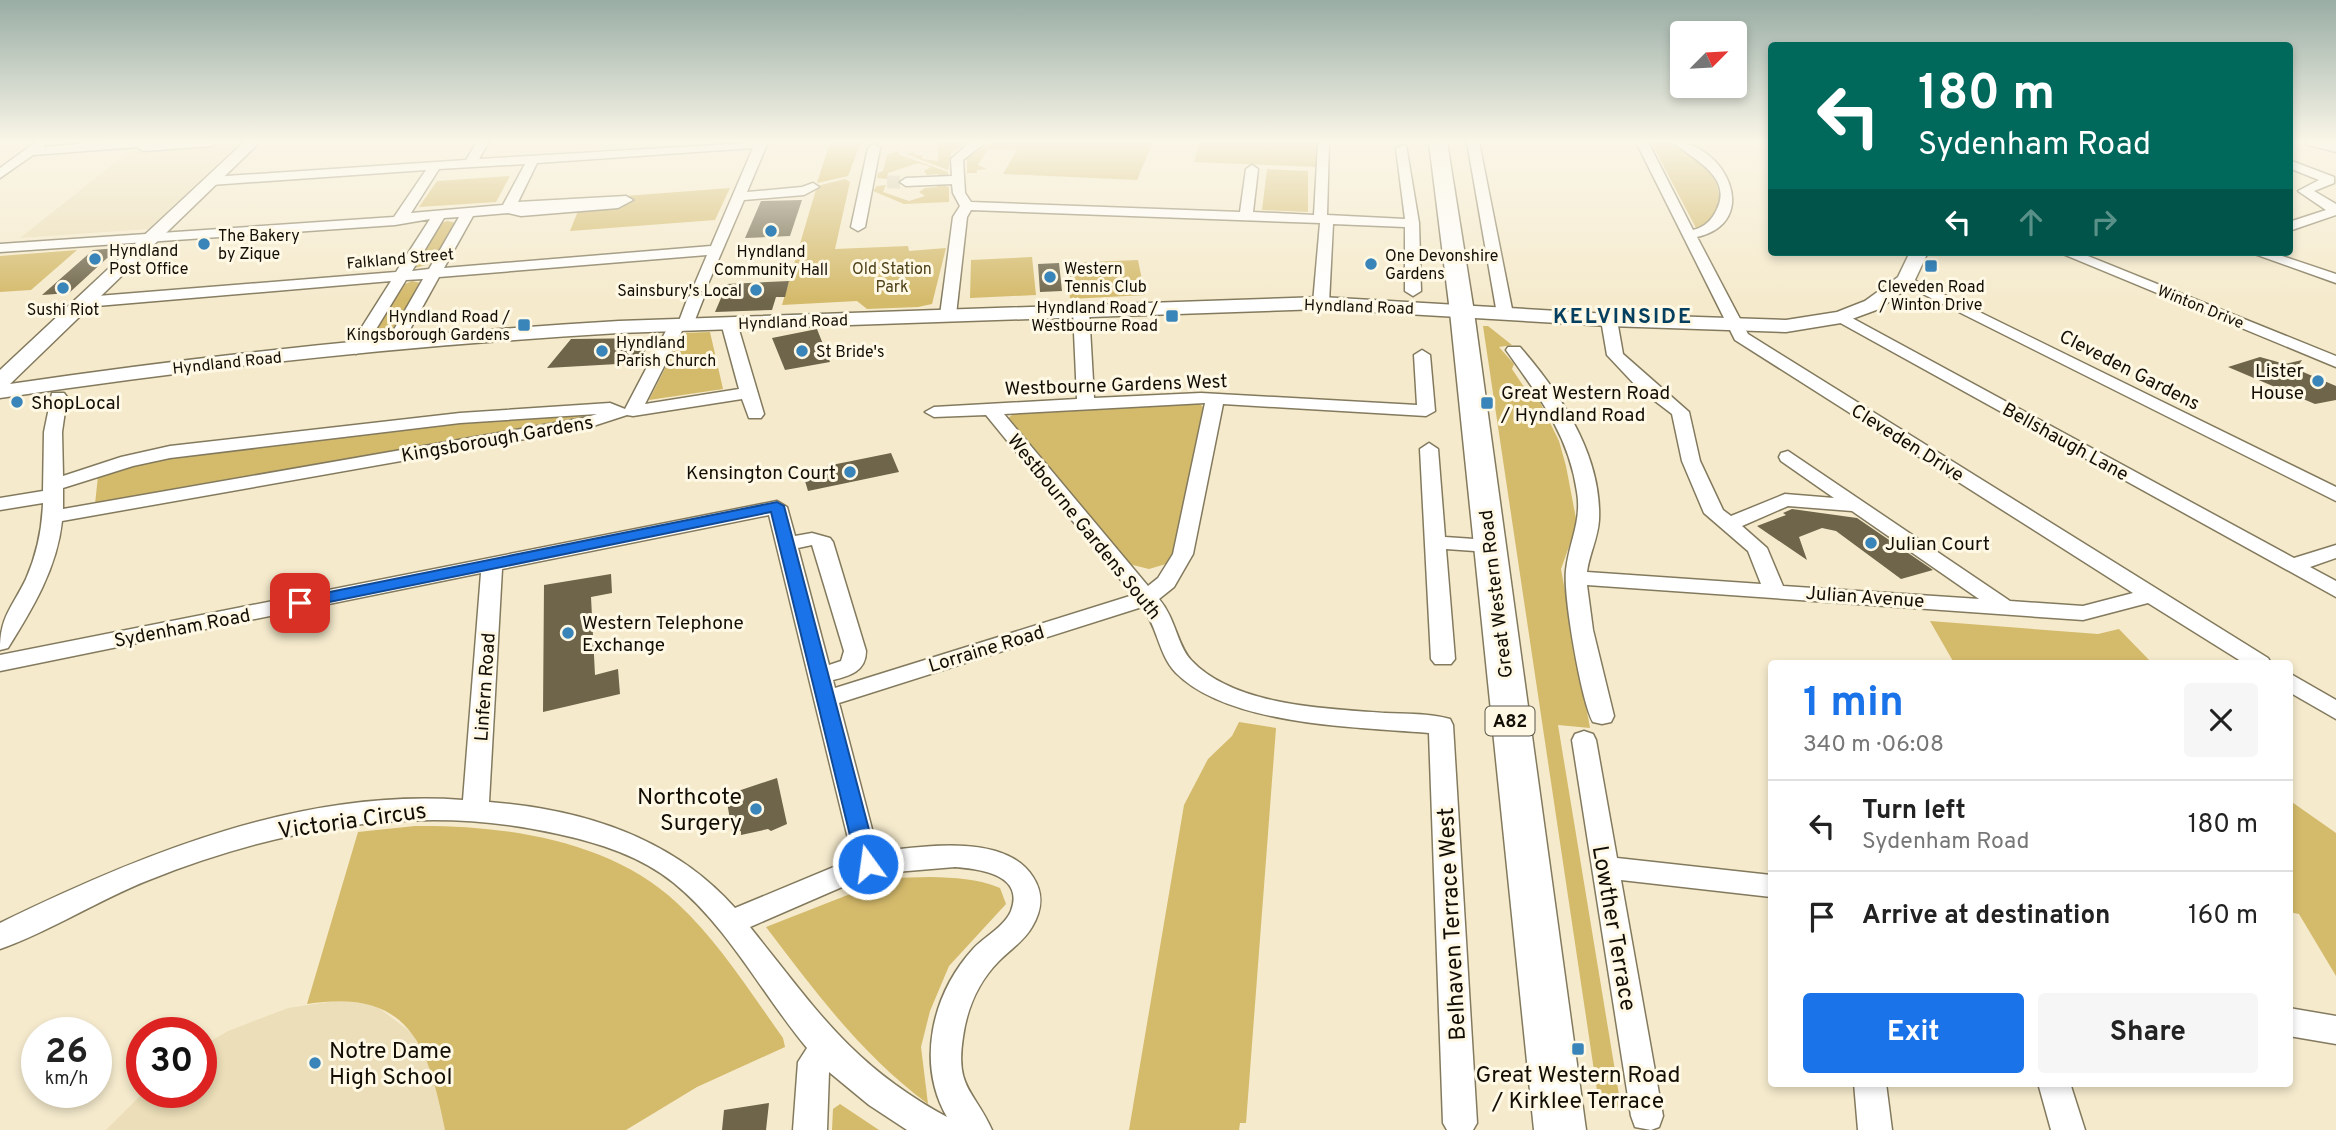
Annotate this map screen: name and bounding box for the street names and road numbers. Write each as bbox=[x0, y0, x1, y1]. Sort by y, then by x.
street label: Falkland Street bbox=[346, 245, 455, 275]
street label: Winton Drive bbox=[2154, 281, 2247, 334]
street label: Hyndland Road bbox=[1304, 296, 1414, 320]
street label: Hyndland Road bbox=[738, 311, 848, 335]
street label: Cleveden Gardens bbox=[2055, 325, 2203, 417]
street label: Hyndland Road bbox=[172, 348, 283, 380]
street label: Westbourne Gardens West bbox=[1004, 370, 1228, 402]
street label: Bellshaugh Lane bbox=[1998, 398, 2133, 487]
street label: Cleveden Drive bbox=[1846, 399, 1968, 488]
street label: Kingsborough Gardens bbox=[400, 411, 595, 469]
street label: Westbourne Gardens South bbox=[1001, 430, 1166, 625]
street label: Great Western Road bbox=[1475, 508, 1519, 679]
street label: Julian Avenue bbox=[1805, 582, 1925, 614]
street label: Sydenham Road bbox=[112, 604, 253, 654]
street label: Lorraine Road bbox=[926, 621, 1047, 679]
street label: Linfern Road bbox=[470, 632, 502, 742]
road number: A82 bbox=[1486, 706, 1534, 736]
street label: Victoria Circus bbox=[276, 798, 428, 847]
street label: Belhaven Terrace West bbox=[1433, 807, 1474, 1041]
street label: Lowther Terrace bbox=[1584, 843, 1641, 1013]

